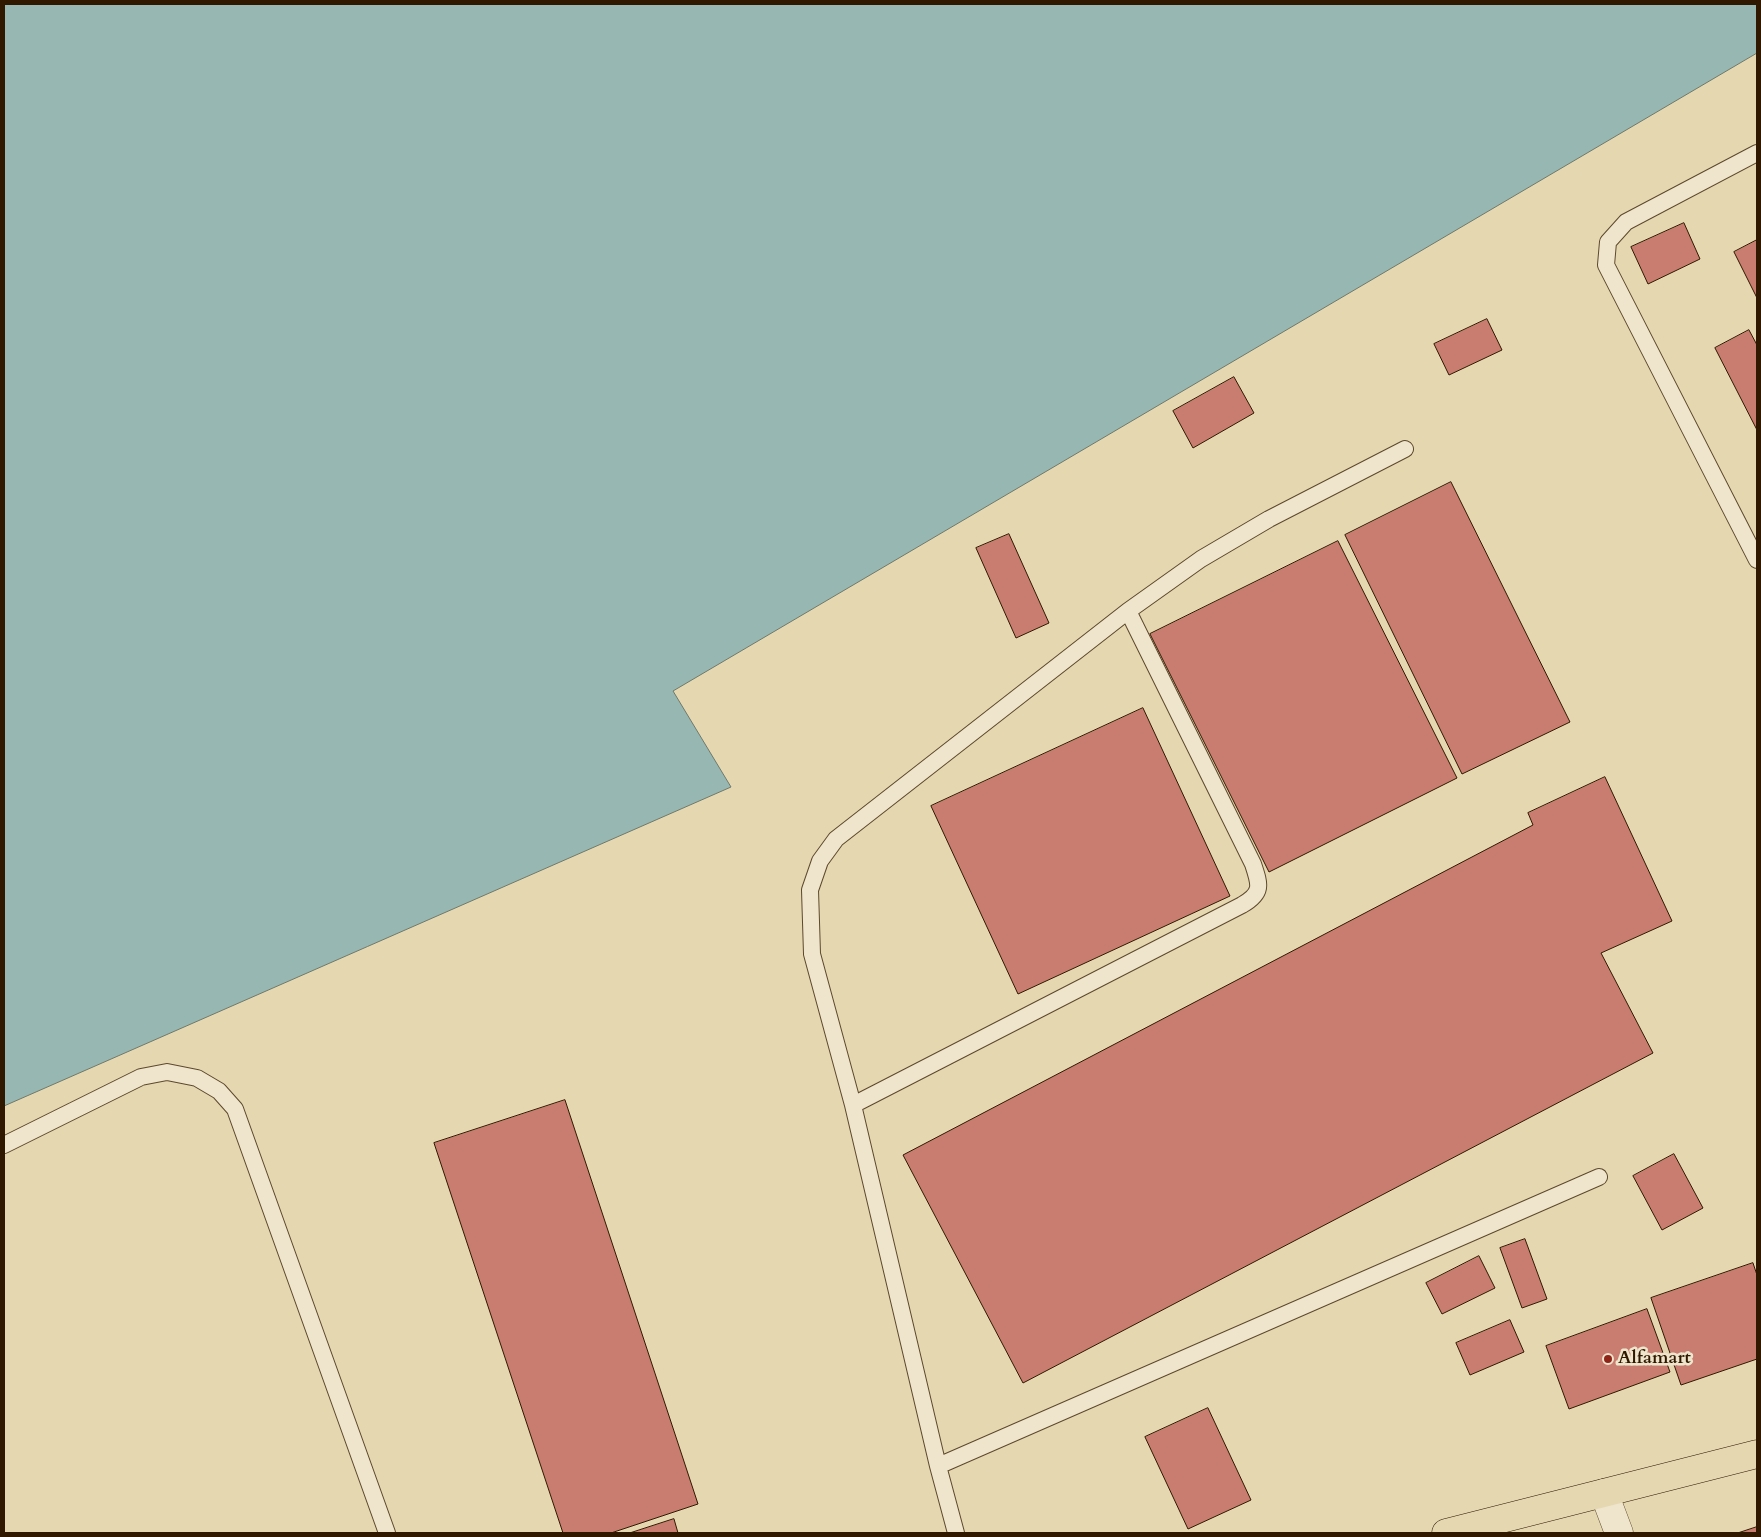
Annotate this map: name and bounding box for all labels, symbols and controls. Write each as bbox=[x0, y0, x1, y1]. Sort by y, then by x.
place label: Alfamart bbox=[1618, 1348, 1691, 1370]
marker: Alfamart bbox=[1602, 1353, 1614, 1365]

